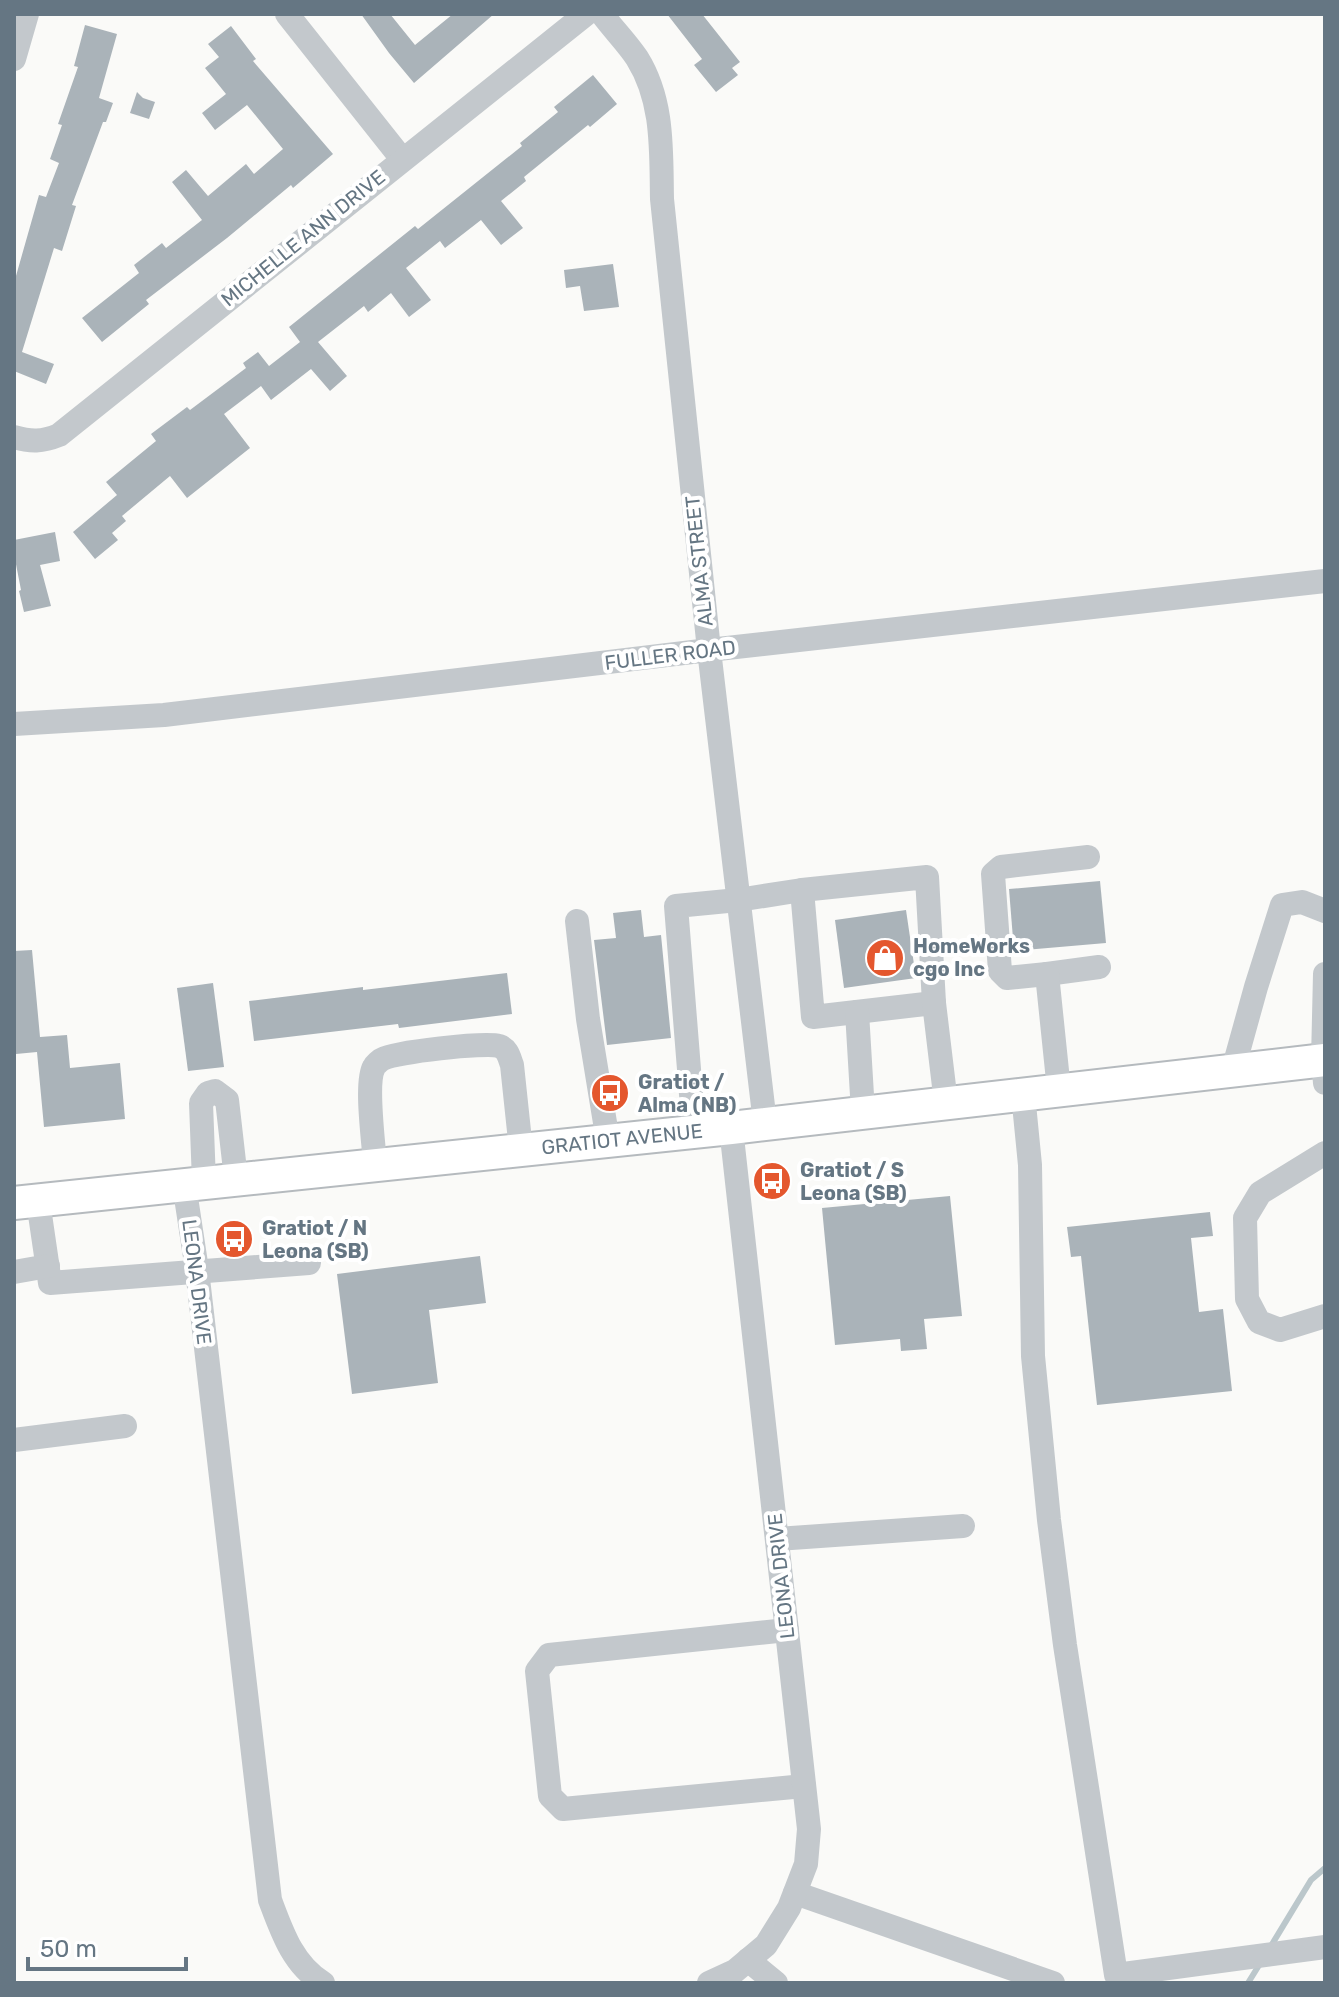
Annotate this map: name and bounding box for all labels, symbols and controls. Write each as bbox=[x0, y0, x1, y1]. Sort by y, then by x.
street label: MICHELLE ANN DRIVE bbox=[216, 165, 390, 311]
street label: ALMA STREET bbox=[680, 494, 718, 627]
street label: FULLER ROAD bbox=[603, 635, 737, 675]
place label: HomeWorks cgo Inc bbox=[913, 934, 1030, 981]
shop icon: HomeWorks cgo Inc bbox=[864, 937, 906, 979]
place label: Gratiot / Alma (NB) bbox=[638, 1070, 736, 1117]
bus stop icon: Gratiot / Alma (NB) bbox=[589, 1072, 631, 1114]
street label: GRATIOT AVENUE bbox=[540, 1119, 704, 1159]
place label: Gratiot / S Leona (SB) bbox=[800, 1158, 907, 1205]
bus stop icon: Gratiot / S Leona (SB) bbox=[751, 1160, 793, 1202]
place label: Gratiot / N Leona (SB) bbox=[262, 1216, 369, 1263]
street label: LEONA DRIVE bbox=[177, 1218, 217, 1346]
bus stop icon: Gratiot / N Leona (SB) bbox=[213, 1218, 255, 1260]
street label: LEONA DRIVE bbox=[762, 1512, 800, 1640]
scale bar bbox=[28, 1921, 186, 1971]
text: 50 m bbox=[40, 1935, 97, 1963]

